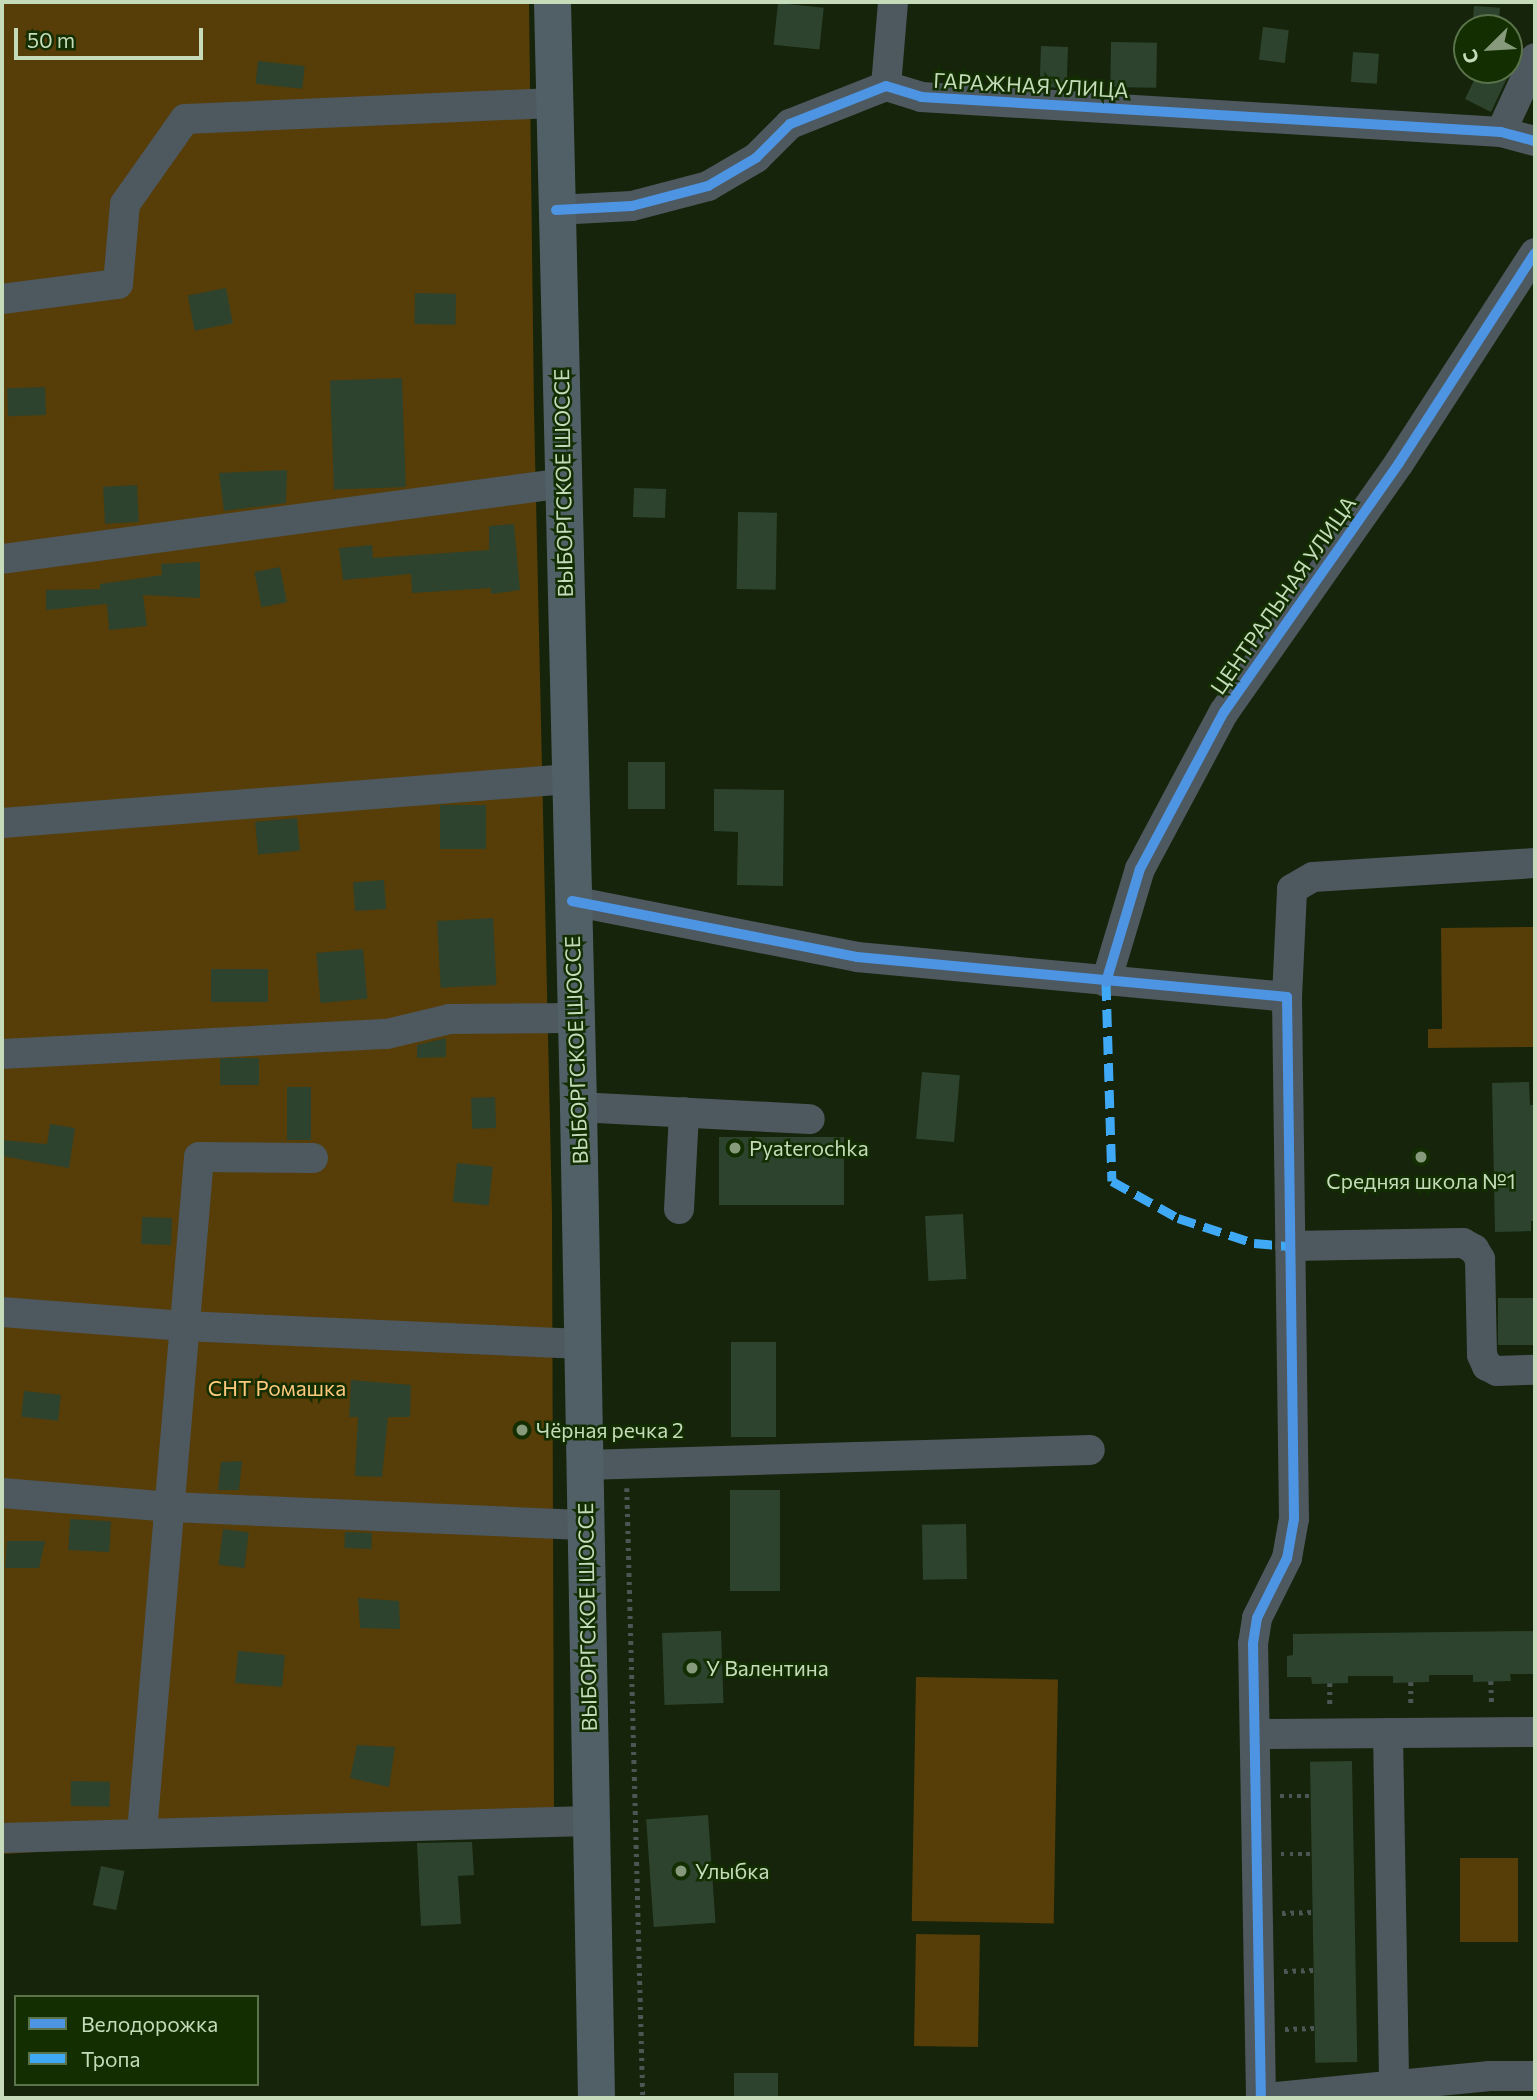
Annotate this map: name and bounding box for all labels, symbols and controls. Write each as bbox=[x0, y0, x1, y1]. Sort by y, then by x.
scale bar bbox=[18, 14, 206, 58]
north arrow bbox=[1453, 14, 1523, 84]
text: 50 m bbox=[27, 27, 75, 52]
text: С bbox=[1457, 46, 1483, 68]
street label: ГАРАЖНАЯ УЛИЦА bbox=[933, 67, 1129, 103]
street label: ВЫБОРГСКОЕ ШОССЕ bbox=[548, 368, 578, 598]
street label: ЦЕНТРАЛЬНАЯ УЛИЦА bbox=[1205, 491, 1361, 699]
street label: ВЫБОРГСКОЕ ШОССЕ bbox=[559, 935, 593, 1165]
place label: Pyaterochka bbox=[749, 1135, 869, 1161]
marker: Pyaterochka bbox=[727, 1140, 743, 1156]
marker: Средняя школа №1 bbox=[1413, 1149, 1429, 1165]
place label: Средняя школа №1 bbox=[1326, 1168, 1516, 1194]
park label: СНТ Ромашка bbox=[208, 1375, 346, 1401]
place label: Чёрная речка 2 bbox=[536, 1417, 684, 1443]
marker: Чёрная речка 2 bbox=[514, 1422, 530, 1438]
street label: ВЫБОРГСКОЕ ШОССЕ bbox=[572, 1502, 602, 1732]
place label: У Валентина bbox=[706, 1655, 829, 1681]
marker: У Валентина bbox=[684, 1660, 700, 1676]
place label: Улыбка bbox=[695, 1858, 769, 1884]
marker: Улыбка bbox=[673, 1863, 689, 1879]
legend bbox=[14, 1995, 259, 2086]
text: Велодорожка bbox=[81, 2011, 218, 2036]
text: Тропа bbox=[81, 2046, 140, 2071]

